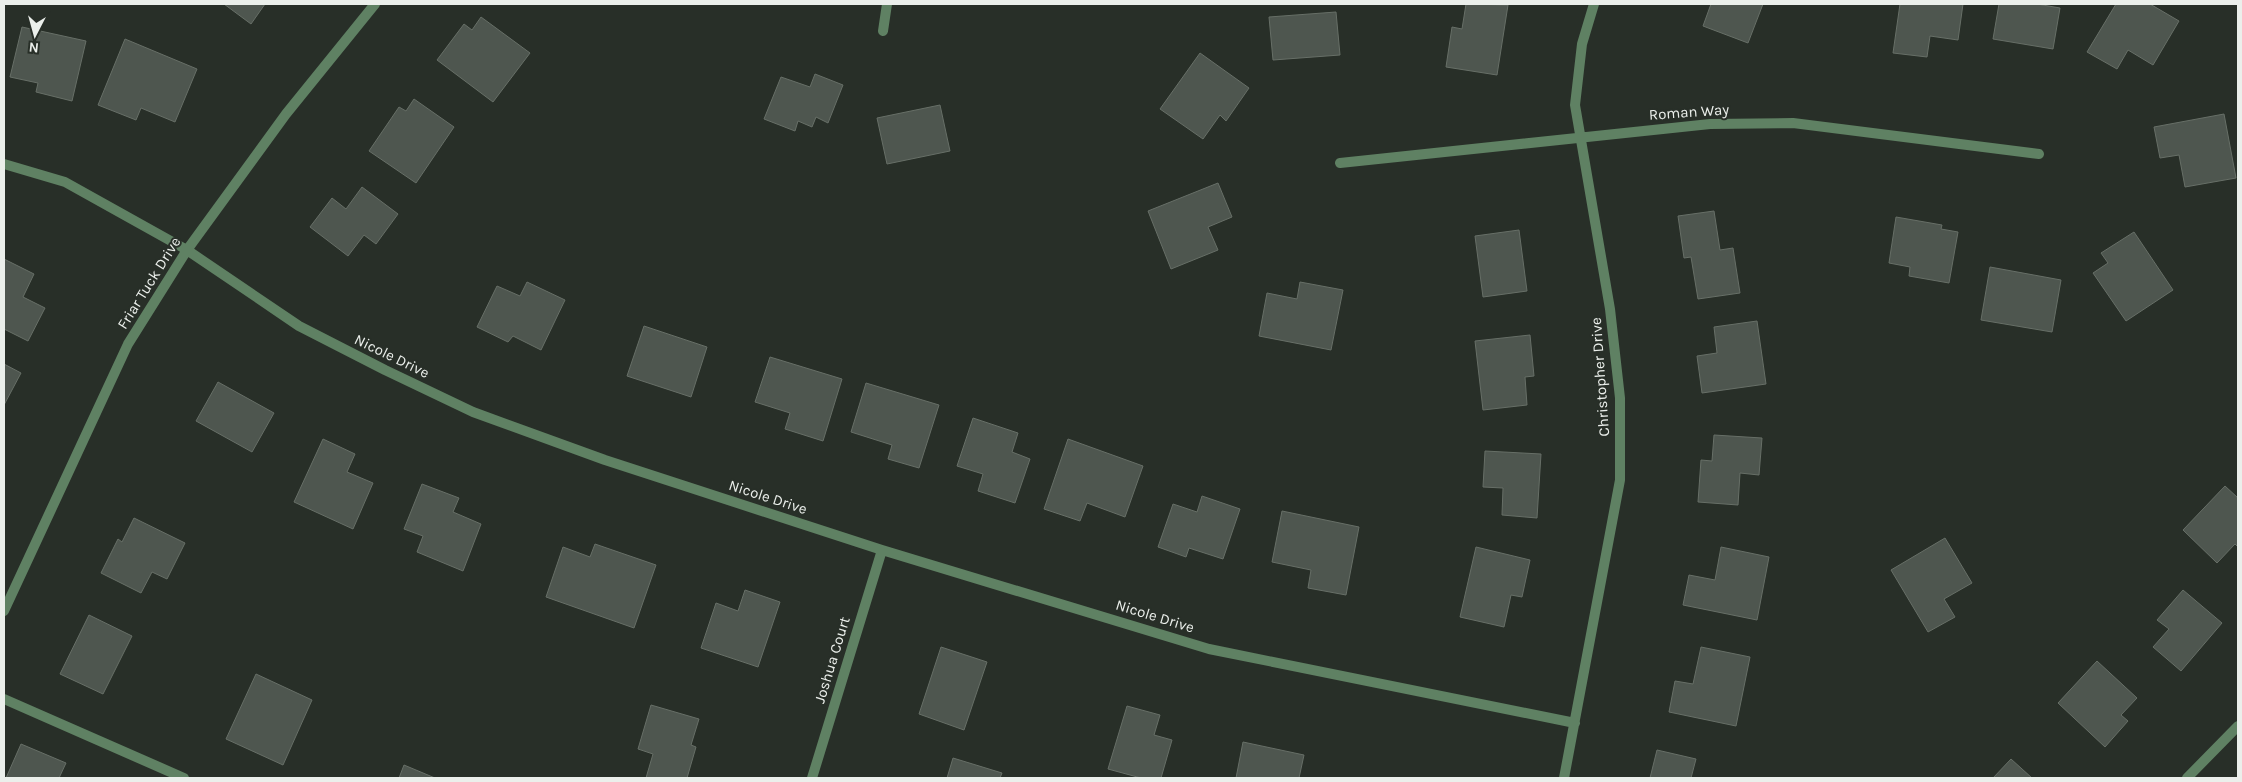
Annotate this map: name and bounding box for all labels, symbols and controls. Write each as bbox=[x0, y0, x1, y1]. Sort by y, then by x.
north arrow bbox=[10, 10, 60, 60]
text: N bbox=[28, 38, 40, 56]
street label: Roman Way bbox=[1648, 100, 1730, 124]
street label: Friar Tuck Drive bbox=[113, 234, 185, 332]
street label: Christopher Drive bbox=[1587, 317, 1613, 437]
street label: Nicole Drive bbox=[352, 330, 432, 382]
street label: Nicole Drive bbox=[727, 476, 809, 518]
street label: Nicole Drive bbox=[1114, 596, 1196, 636]
street label: Joshua Court bbox=[810, 614, 854, 705]

